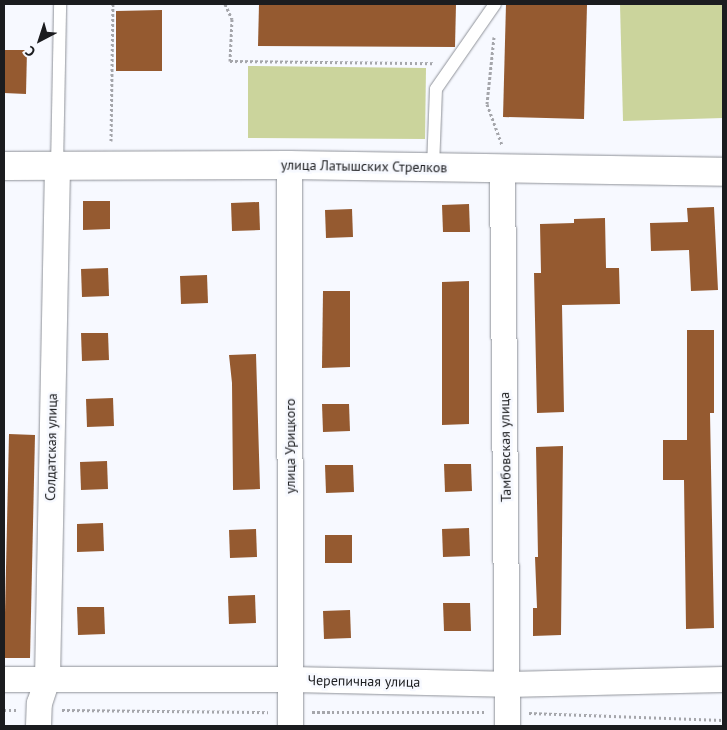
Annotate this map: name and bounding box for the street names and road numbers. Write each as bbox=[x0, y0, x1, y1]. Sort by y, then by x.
street label: улица Латышских Стрелков bbox=[280, 156, 448, 176]
street label: Тамбовская улица bbox=[496, 392, 514, 502]
street label: Солдатская улица bbox=[42, 393, 60, 501]
street label: улица Урицкого bbox=[282, 398, 298, 494]
street label: Черепичная улица bbox=[307, 672, 421, 690]

